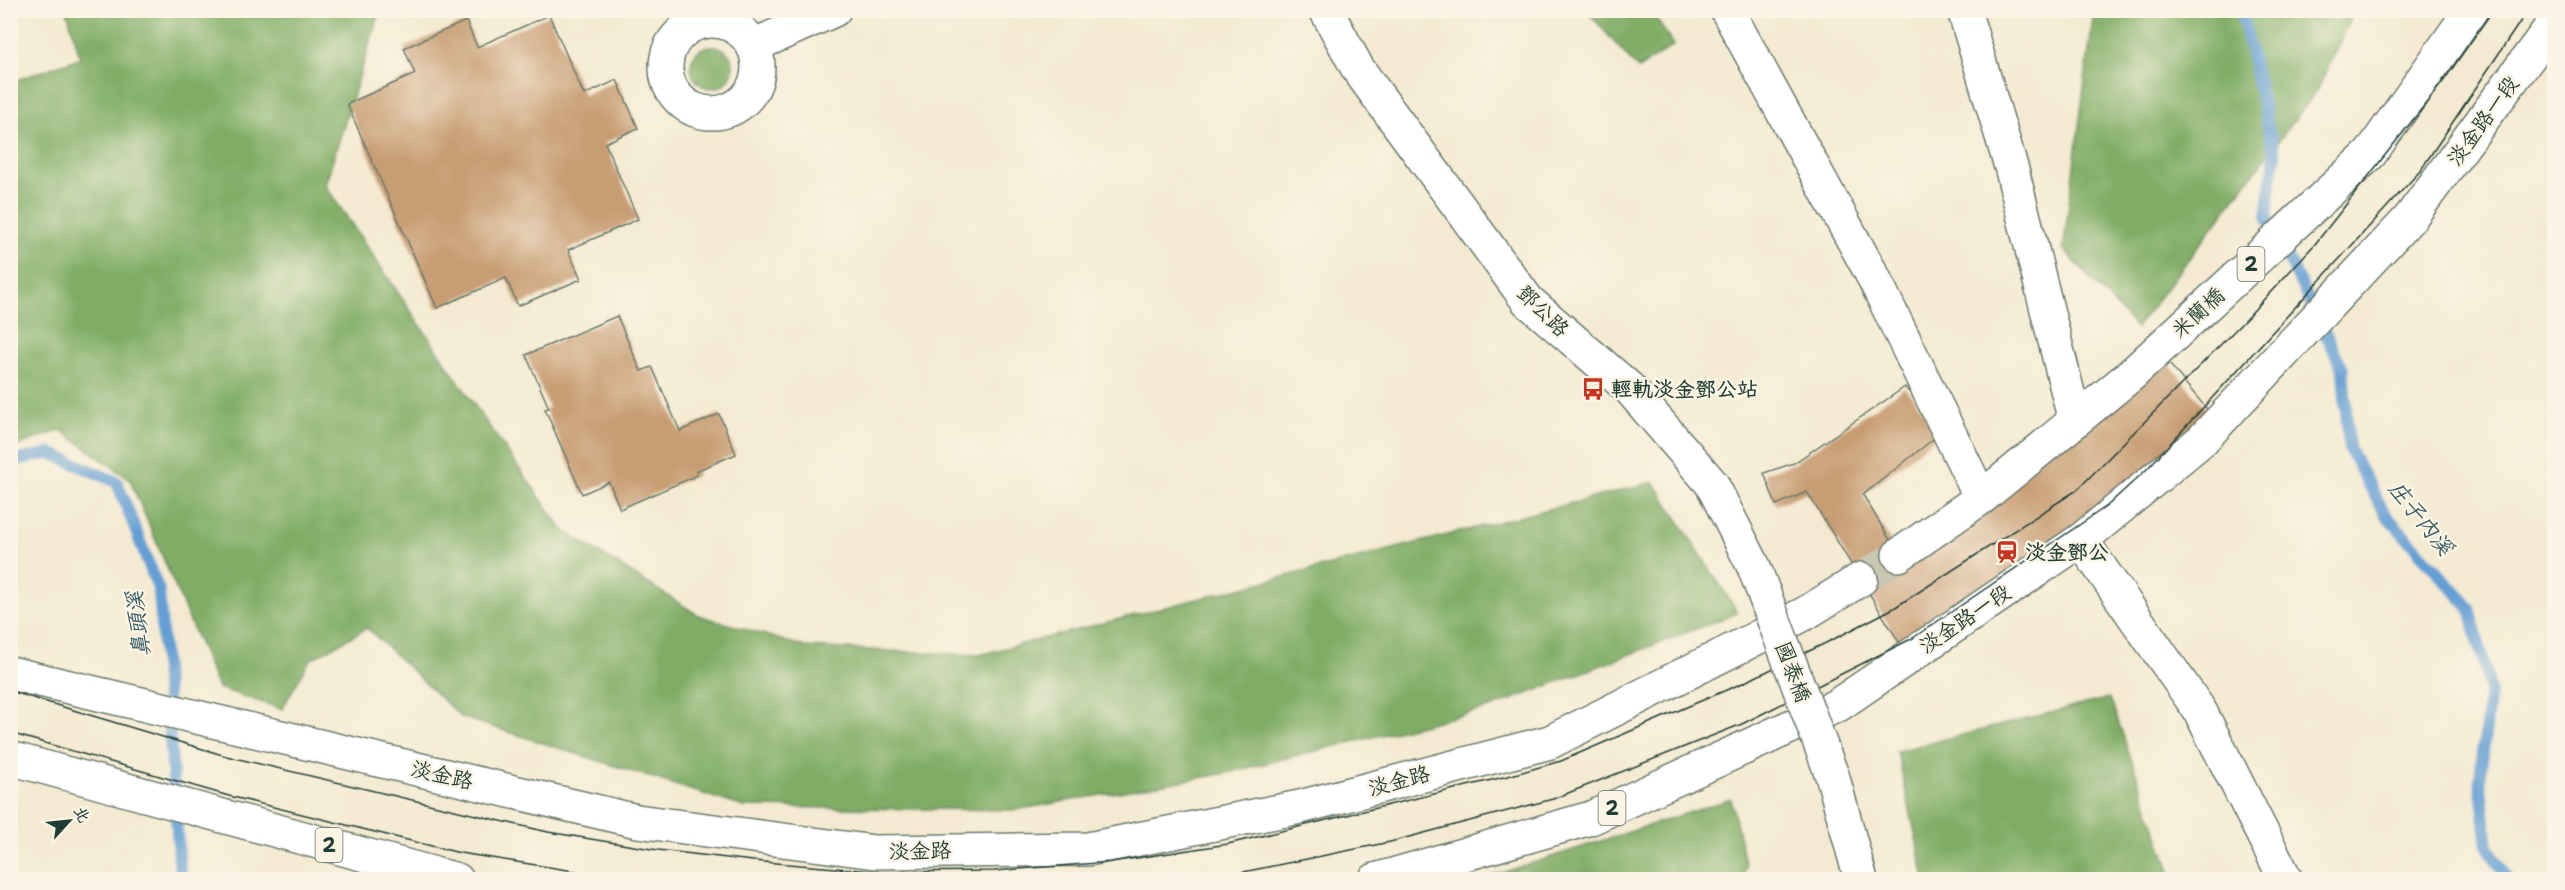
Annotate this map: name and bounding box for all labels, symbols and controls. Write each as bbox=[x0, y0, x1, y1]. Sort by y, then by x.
street label: 淡金路一段 bbox=[2441, 70, 2525, 172]
road number: 2 bbox=[2238, 247, 2264, 281]
street label: 鄧公路 bbox=[1511, 279, 1575, 343]
street label: 米蘭橋 bbox=[2165, 281, 2231, 345]
place label: 輕軌淡金鄧公站 bbox=[1611, 375, 1758, 403]
bus stop icon: 輕軌淡金鄧公站 bbox=[1580, 376, 1606, 402]
water label: 庄子內溪 bbox=[2382, 475, 2461, 562]
place label: 淡金鄧公 bbox=[2025, 538, 2109, 566]
station icon: 淡金鄧公 bbox=[1994, 539, 2020, 565]
street label: 淡金路一段 bbox=[1914, 578, 2016, 660]
water label: 鼻頭溪 bbox=[119, 588, 156, 659]
street label: 國泰橋 bbox=[1769, 638, 1817, 706]
street label: 淡金路 bbox=[408, 754, 476, 796]
street label: 淡金路 bbox=[1365, 759, 1433, 803]
north arrow bbox=[39, 791, 99, 851]
road number: 2 bbox=[1598, 791, 1626, 825]
text: 北 bbox=[69, 803, 95, 826]
road number: 2 bbox=[316, 828, 342, 862]
street label: 淡金路 bbox=[888, 836, 952, 866]

